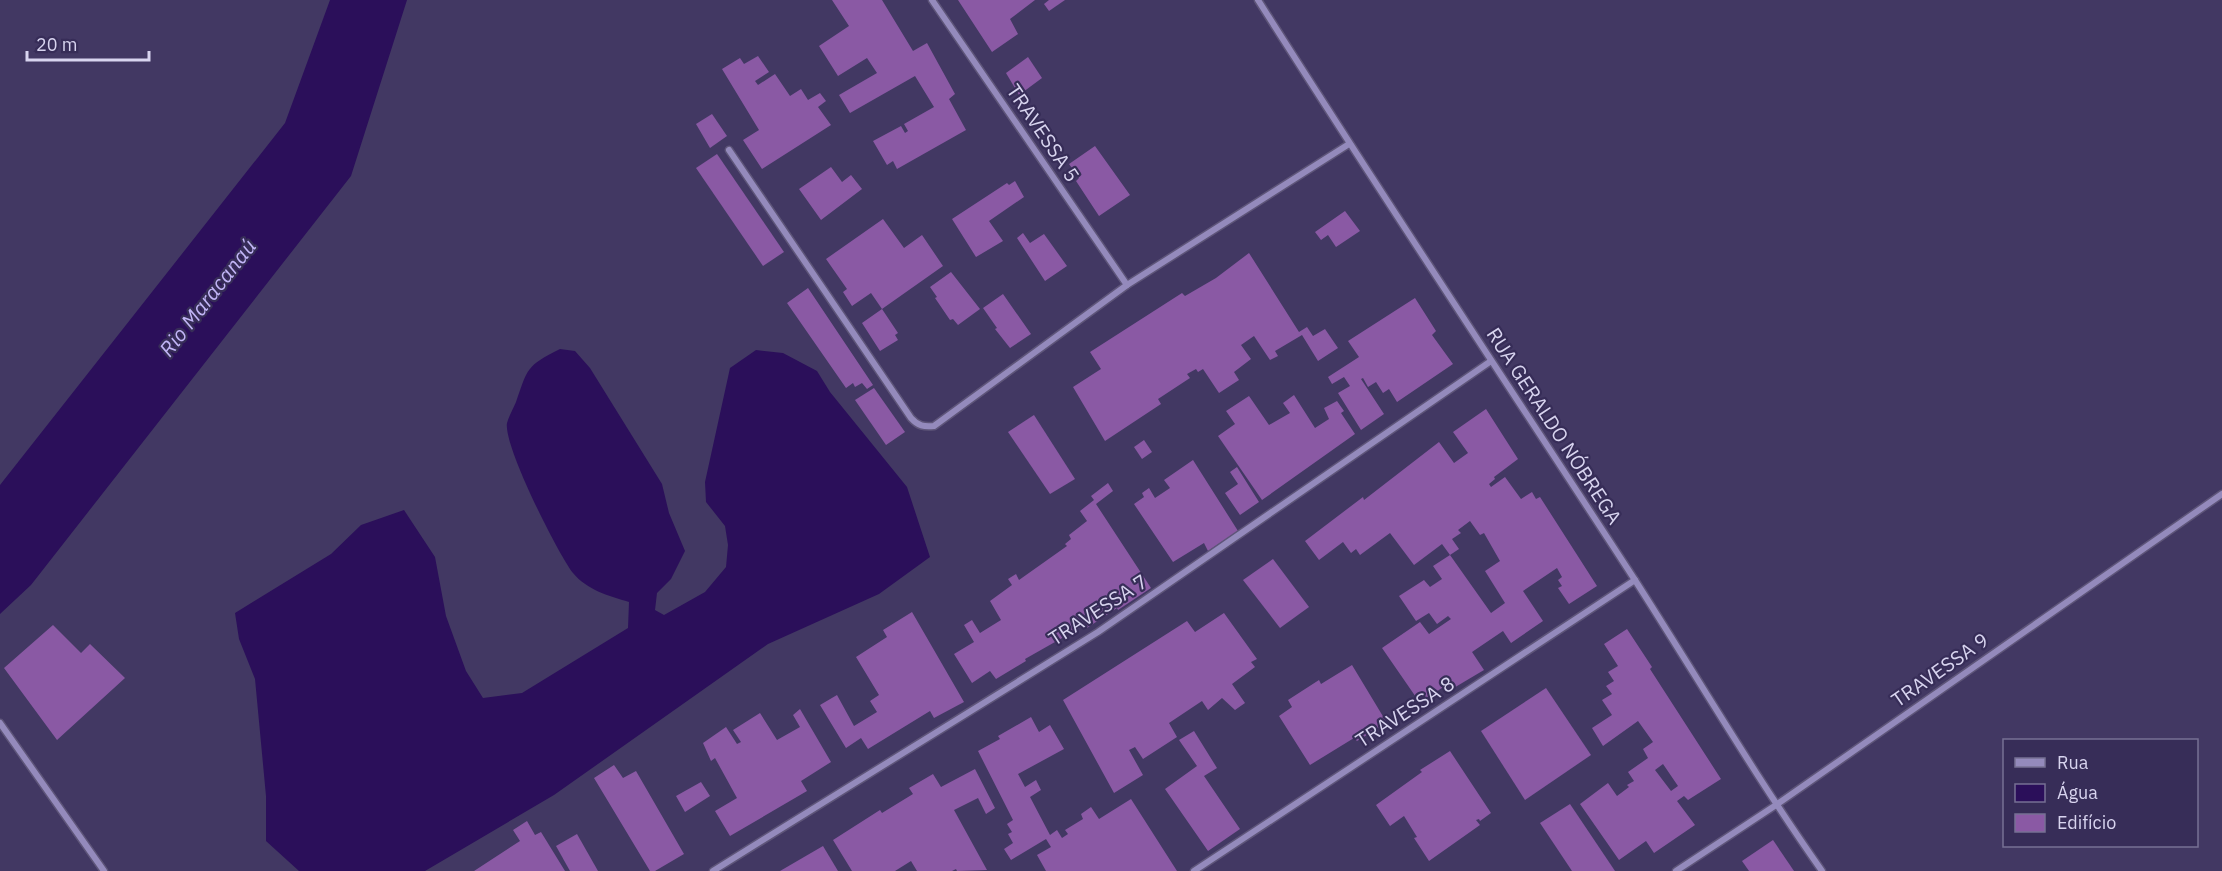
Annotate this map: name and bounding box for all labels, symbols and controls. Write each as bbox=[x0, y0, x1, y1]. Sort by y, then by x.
scale bar bbox=[27, 24, 148, 62]
text: 20 m bbox=[36, 33, 78, 56]
street label: TRAVESSA 5 bbox=[1001, 78, 1086, 187]
water label: Rio Maracanaú bbox=[153, 233, 262, 362]
street label: RUA GERALDO NÓBREGA bbox=[1481, 322, 1628, 529]
street label: TRAVESSA 7 bbox=[1043, 568, 1152, 652]
street label: TRAVESSA 9 bbox=[1886, 626, 1994, 713]
street label: TRAVESSA 8 bbox=[1350, 670, 1459, 754]
legend bbox=[2003, 739, 2198, 847]
text: Rua bbox=[2057, 751, 2089, 774]
text: Água bbox=[2057, 781, 2098, 804]
text: Edifício bbox=[2057, 811, 2116, 834]

